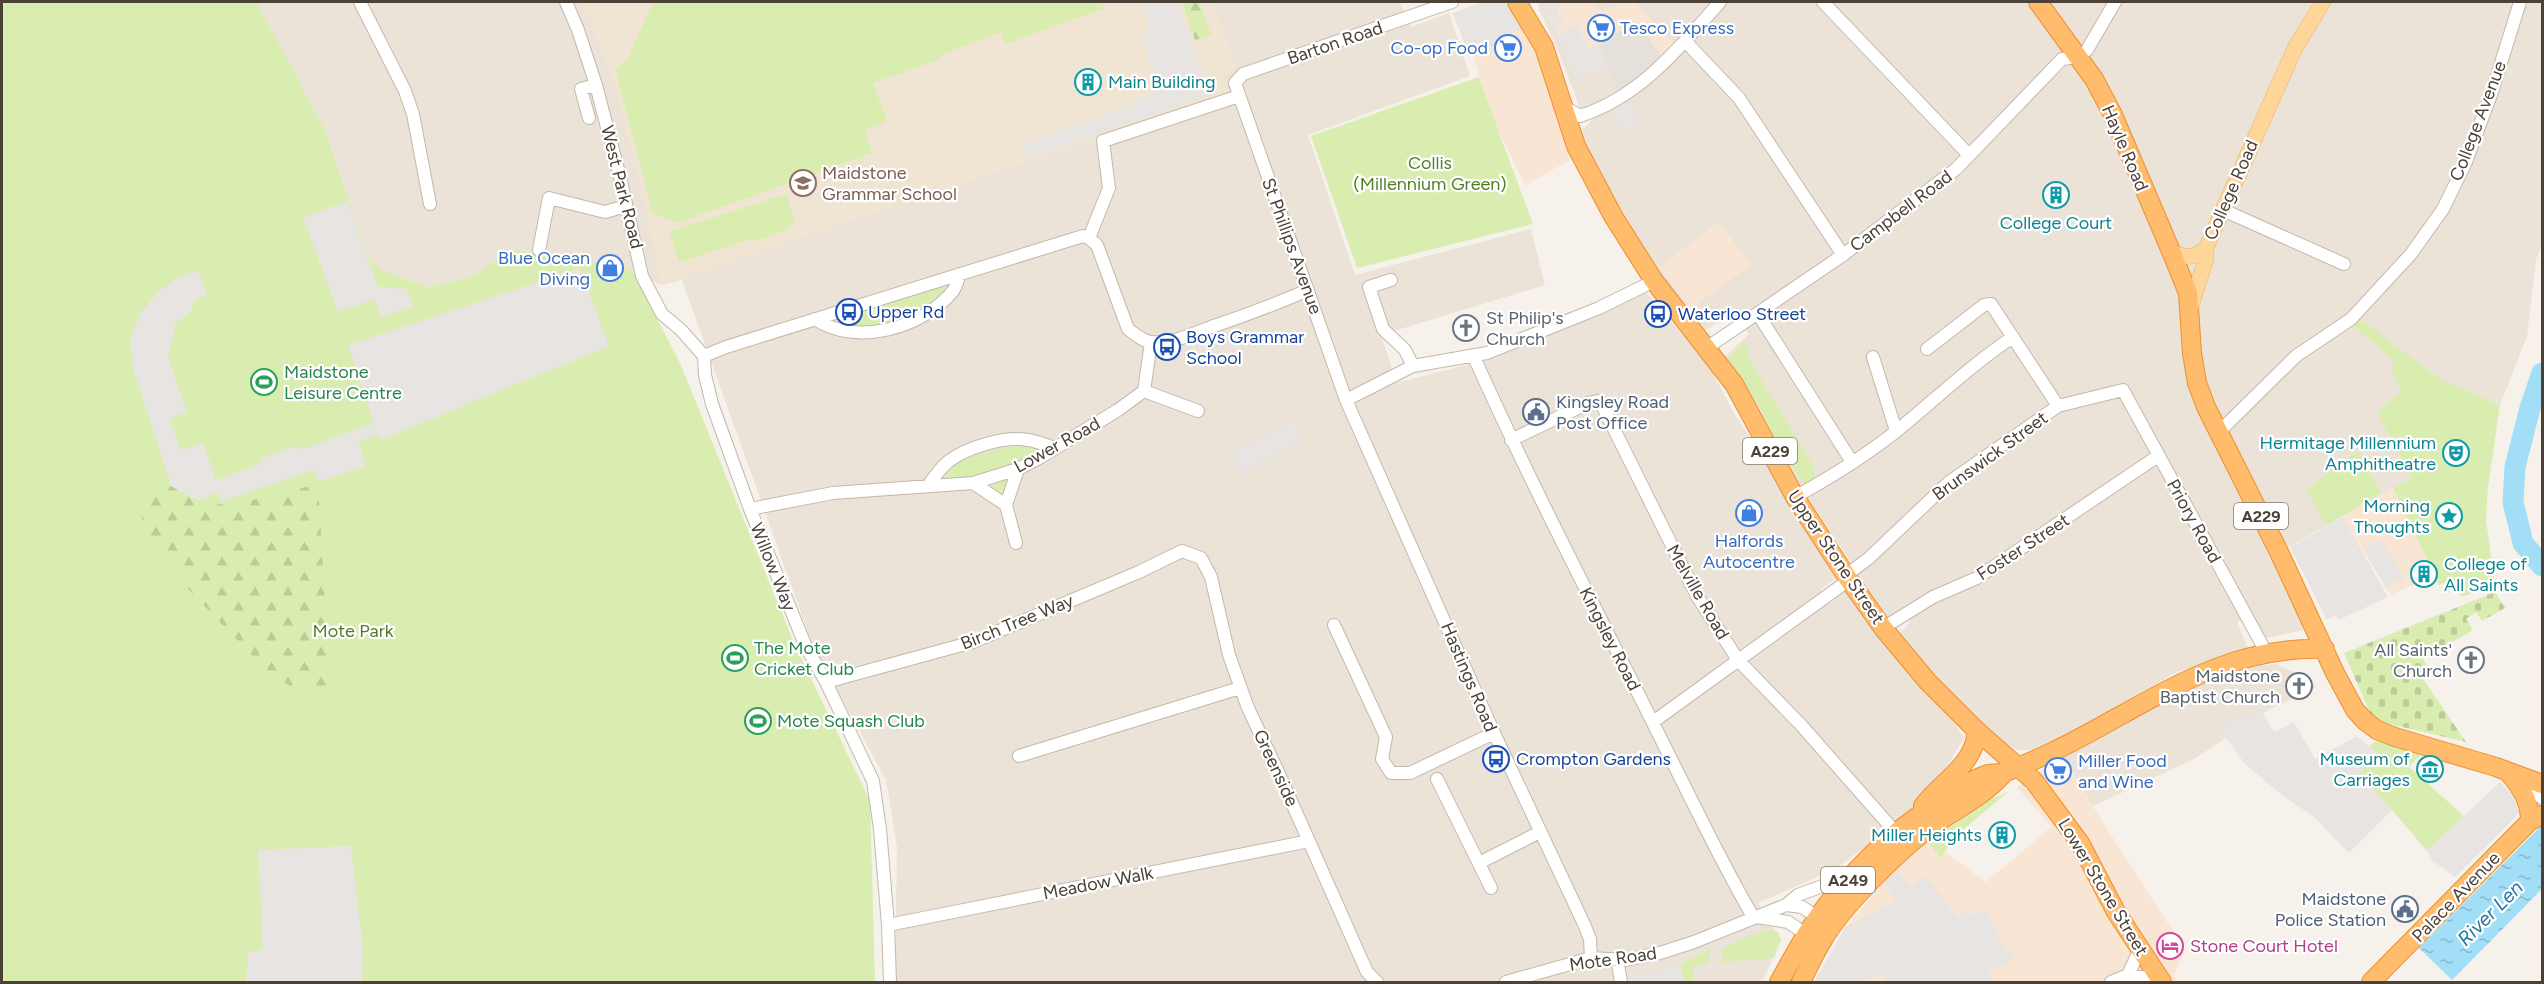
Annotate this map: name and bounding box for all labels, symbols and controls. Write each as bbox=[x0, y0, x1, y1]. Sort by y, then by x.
supermarket icon: Tesco Express bbox=[1586, 13, 1616, 43]
street label: Barton Road bbox=[1284, 16, 1386, 70]
place label: Tesco Express bbox=[1620, 17, 1734, 39]
supermarket icon: Co-op Food bbox=[1493, 33, 1523, 63]
place label: Co-op Food bbox=[1390, 37, 1488, 59]
street label: College Avenue bbox=[2445, 58, 2511, 184]
building icon: Main Building bbox=[1073, 67, 1103, 97]
place label: Main Building bbox=[1108, 71, 1216, 93]
street label: Hayle Road bbox=[2097, 101, 2153, 195]
street label: West Park Road bbox=[596, 123, 648, 251]
street label: College Road bbox=[2199, 136, 2263, 244]
park label: Collis (Millennium Green) bbox=[1353, 152, 1507, 195]
place label: Maidstone Grammar School bbox=[822, 162, 957, 205]
street label: Campbell Road bbox=[1846, 165, 1956, 257]
school or university icon: Maidstone Grammar School bbox=[788, 168, 818, 198]
street label: St Phillips Avenue bbox=[1257, 175, 1327, 317]
building icon: College Court bbox=[2041, 180, 2071, 210]
place label: College Court bbox=[2000, 212, 2112, 234]
place label: Blue Ocean Diving bbox=[498, 247, 590, 290]
shop icon: Blue Ocean Diving bbox=[595, 253, 625, 283]
bus stop icon: Upper Rd bbox=[834, 297, 864, 327]
bus stop icon: Waterloo Street bbox=[1643, 299, 1673, 329]
place label: Upper Rd bbox=[868, 301, 944, 323]
place label: Waterloo Street bbox=[1678, 303, 1806, 325]
place label: St Philip's Church bbox=[1486, 307, 1564, 350]
church icon: St Philip's Church bbox=[1451, 313, 1481, 343]
place label: Boys Grammar School bbox=[1186, 326, 1304, 369]
bus stop icon: Boys Grammar School bbox=[1152, 332, 1182, 362]
place label: Maidstone Leisure Centre bbox=[284, 361, 402, 404]
sports icon: Maidstone Leisure Centre bbox=[249, 367, 279, 397]
place label: Kingsley Road Post Office bbox=[1556, 391, 1669, 434]
public building icon: Kingsley Road Post Office bbox=[1521, 397, 1551, 427]
street label: Brunswick Street bbox=[1928, 407, 2052, 505]
street label: Lower Road bbox=[1010, 412, 1104, 478]
place label: Hermitage Millennium Amphitheatre bbox=[2260, 432, 2436, 475]
road number: A229 bbox=[1743, 438, 1797, 464]
theatre icon: Hermitage Millennium Amphitheatre bbox=[2441, 438, 2471, 468]
street label: Priory Road bbox=[2162, 475, 2226, 567]
street label: Upper Stone Street bbox=[1783, 486, 1889, 629]
place label: Morning Thoughts bbox=[2354, 495, 2430, 538]
shop icon: Halfords Autocentre bbox=[1734, 498, 1764, 528]
place icon: Morning Thoughts bbox=[2434, 501, 2464, 531]
road number: A229 bbox=[2234, 503, 2288, 529]
street label: Foster Street bbox=[1973, 509, 2074, 585]
street label: Willow Way bbox=[745, 520, 801, 615]
place label: Halfords Autocentre bbox=[1703, 530, 1795, 573]
street label: Melville Road bbox=[1662, 541, 1734, 643]
place label: College of All Saints bbox=[2444, 553, 2527, 596]
building icon: College of All Saints bbox=[2409, 559, 2439, 589]
street label: Kingsley Road bbox=[1575, 584, 1645, 694]
street label: Birch Tree Way bbox=[957, 589, 1077, 655]
street label: Hastings Road bbox=[1436, 619, 1502, 735]
park label: Mote Park bbox=[313, 620, 394, 642]
place label: The Mote Cricket Club bbox=[754, 637, 854, 680]
place label: All Saints' Church bbox=[2374, 639, 2452, 682]
sports icon: The Mote Cricket Club bbox=[720, 643, 750, 673]
church icon: All Saints' Church bbox=[2456, 645, 2486, 675]
place label: Maidstone Baptist Church bbox=[2160, 665, 2280, 708]
church icon: Maidstone Baptist Church bbox=[2284, 671, 2314, 701]
sports icon: Mote Squash Club bbox=[743, 706, 773, 736]
place label: Mote Squash Club bbox=[777, 710, 925, 732]
street label: Greenside bbox=[1249, 726, 1303, 810]
bus stop icon: Crompton Gardens bbox=[1481, 744, 1511, 774]
place label: Crompton Gardens bbox=[1516, 748, 1671, 770]
place label: Museum of Carriages bbox=[2320, 748, 2410, 791]
place label: Miller Food and Wine bbox=[2078, 750, 2167, 793]
museum icon: Museum of Carriages bbox=[2415, 754, 2445, 784]
supermarket icon: Miller Food and Wine bbox=[2043, 756, 2073, 786]
street label: Lower Stone Street bbox=[2053, 814, 2153, 960]
building icon: Miller Heights bbox=[1987, 820, 2017, 850]
place label: Miller Heights bbox=[1871, 824, 1982, 846]
street label: Palace Avenue bbox=[2407, 847, 2505, 947]
street label: Meadow Walk bbox=[1041, 861, 1155, 904]
road number: A249 bbox=[1821, 867, 1875, 893]
water label: River Len bbox=[2452, 875, 2528, 951]
place label: Maidstone Police Station bbox=[2275, 888, 2386, 931]
public building icon: Maidstone Police Station bbox=[2390, 894, 2420, 924]
hotel icon: Stone Court Hotel bbox=[2155, 931, 2185, 961]
place label: Stone Court Hotel bbox=[2190, 935, 2338, 957]
street label: Mote Road bbox=[1568, 942, 1658, 976]

